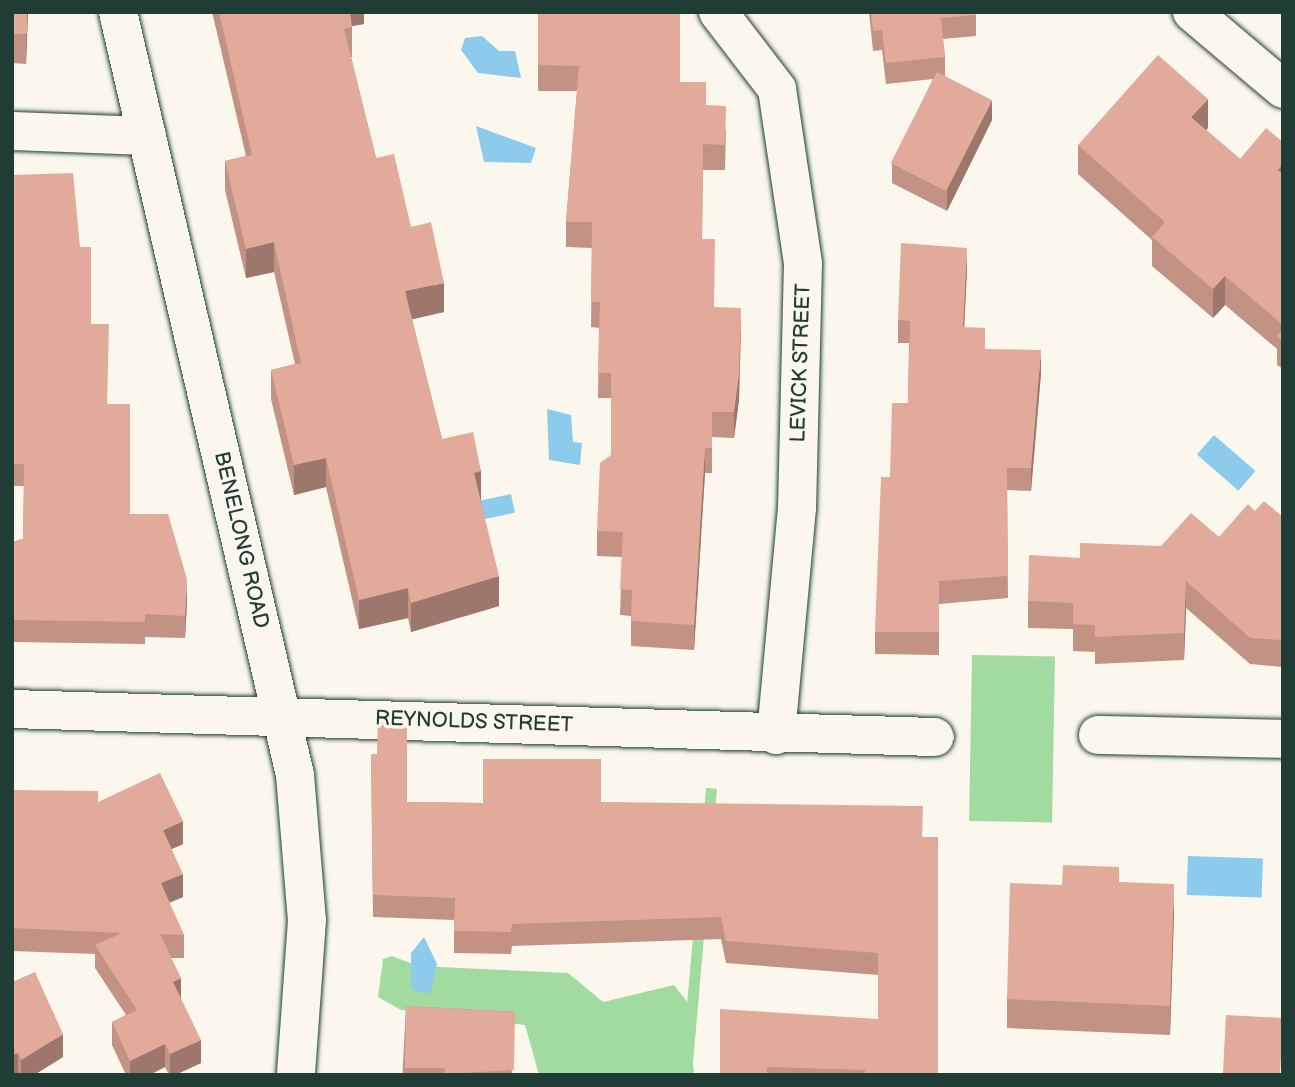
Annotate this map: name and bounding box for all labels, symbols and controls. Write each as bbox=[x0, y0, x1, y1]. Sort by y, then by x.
street label: LEVICK STREET bbox=[786, 283, 816, 443]
street label: BENELONG ROAD bbox=[208, 449, 274, 631]
street label: REYNOLDS STREET bbox=[374, 706, 574, 738]

